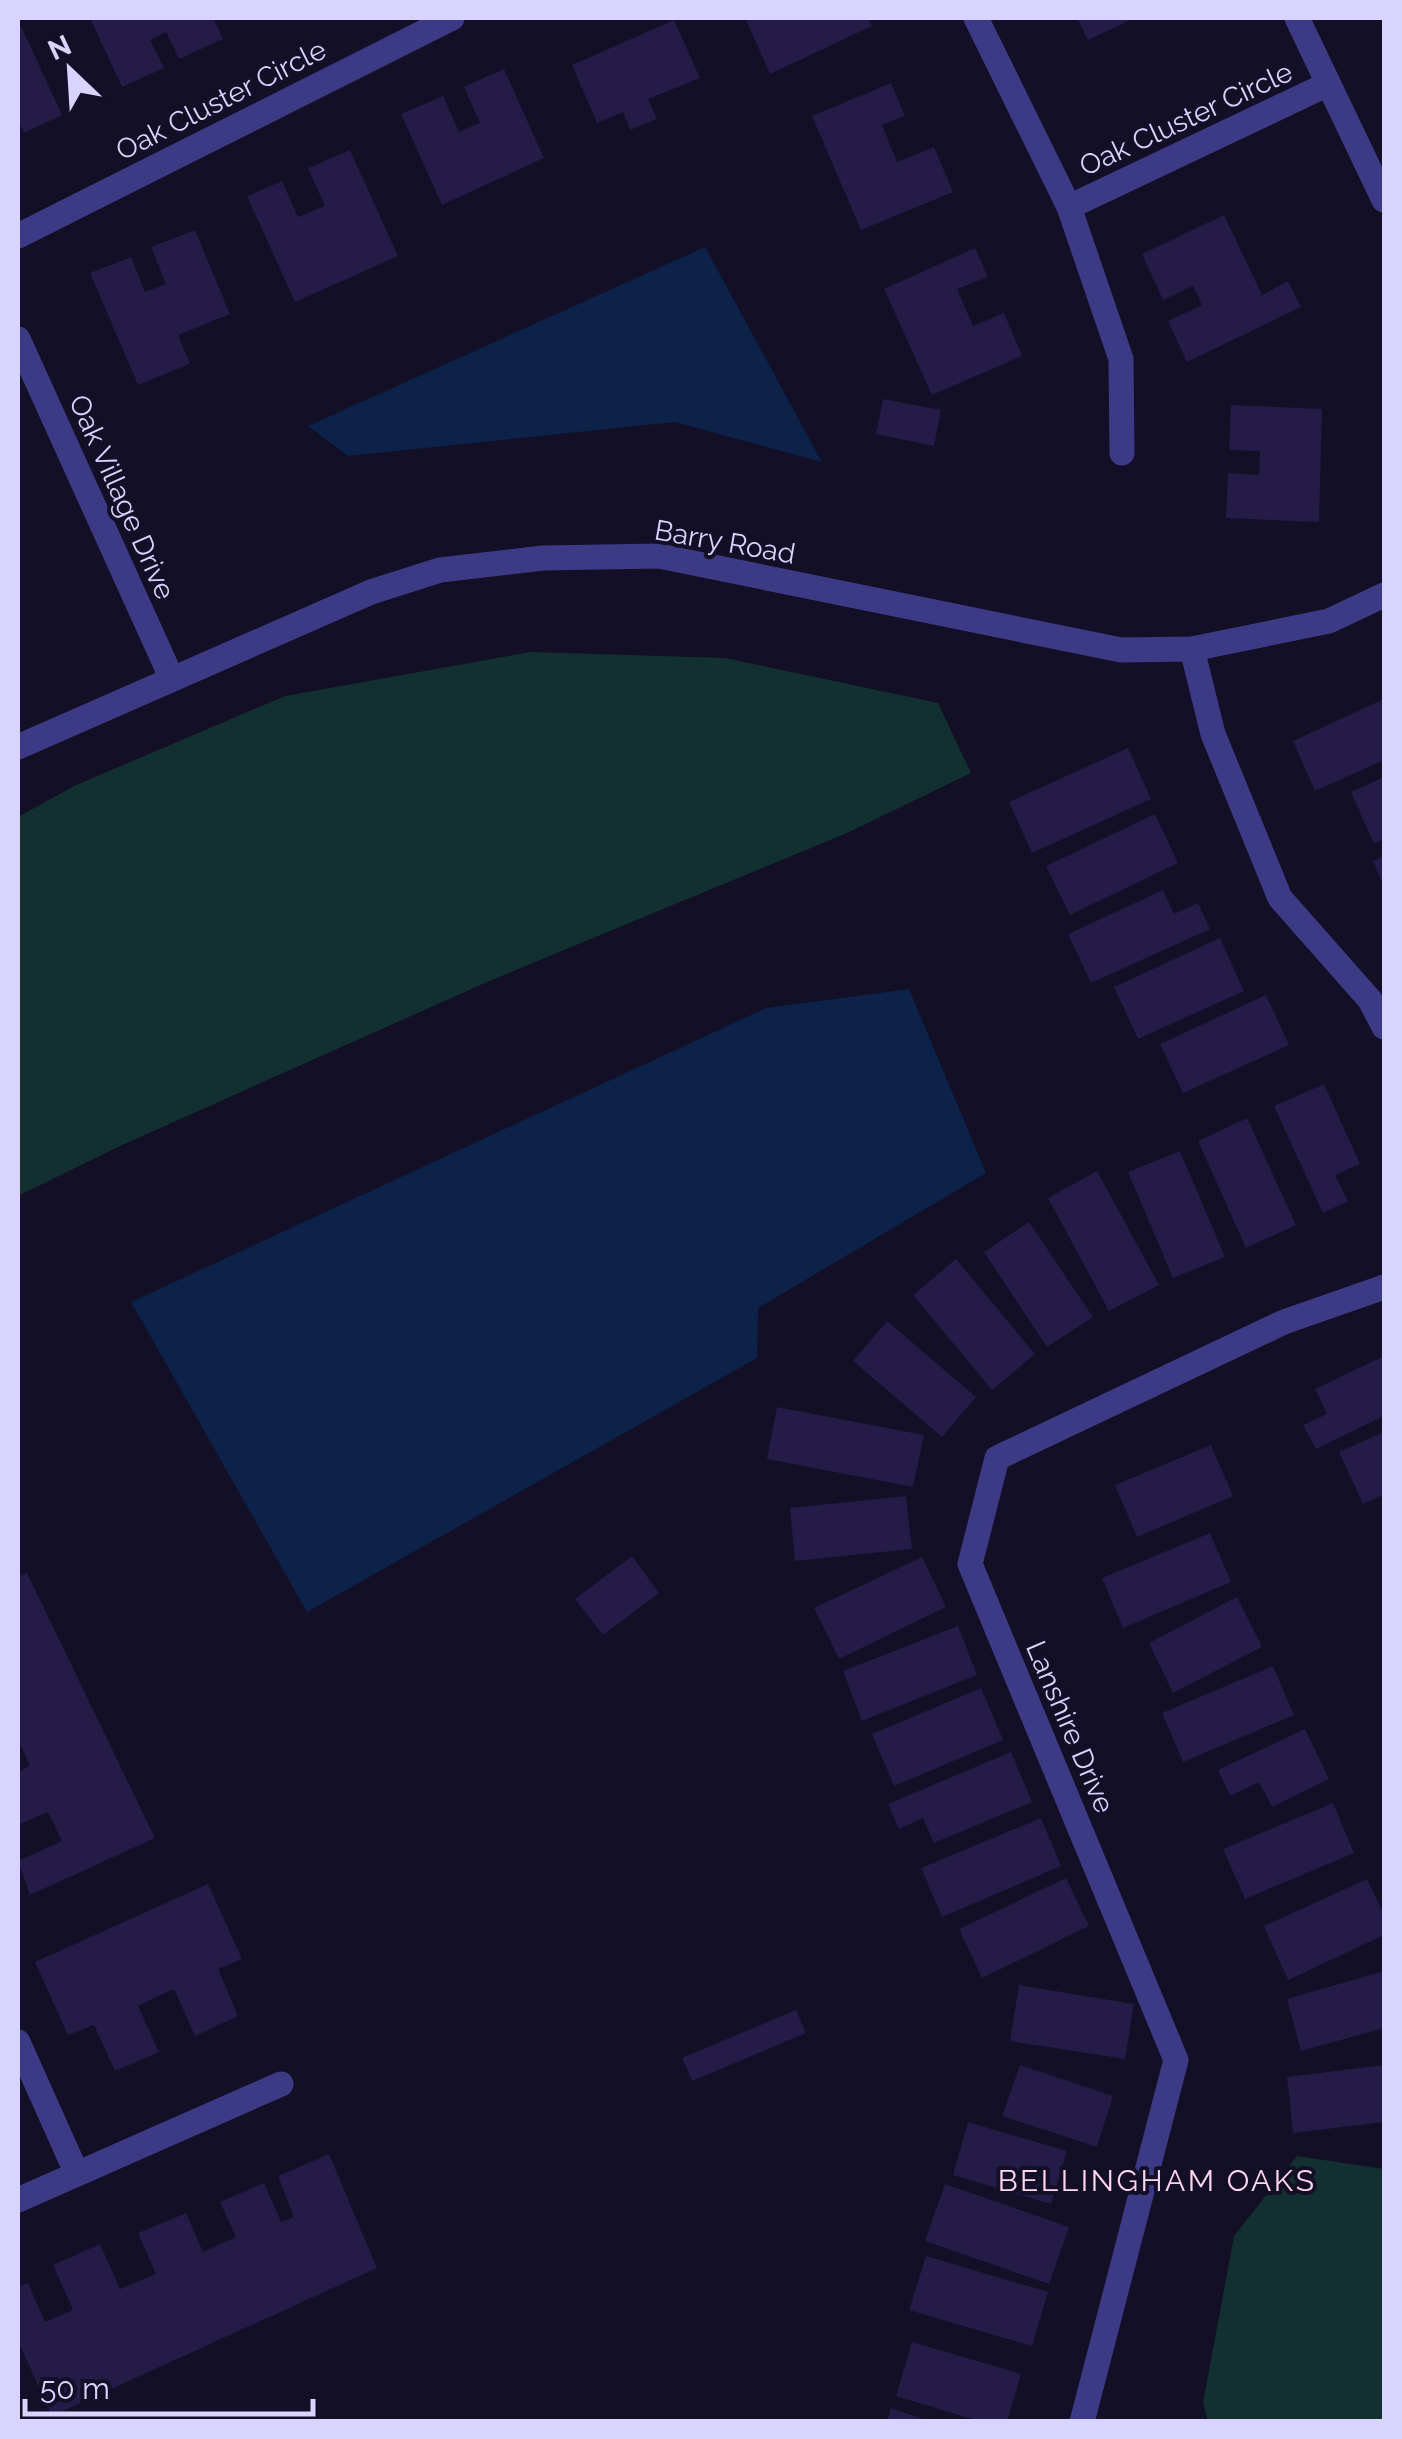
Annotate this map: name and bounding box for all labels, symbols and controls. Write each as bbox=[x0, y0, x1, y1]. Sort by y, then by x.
north arrow bbox=[20, 20, 120, 120]
text: N bbox=[43, 28, 76, 67]
street label: Oak Cluster Circle bbox=[111, 33, 331, 167]
street label: Oak Cluster Circle bbox=[1074, 55, 1298, 183]
street label: Oak Village Drive bbox=[62, 390, 182, 604]
street label: Barry Road bbox=[652, 513, 798, 571]
street label: Lanshire Drive bbox=[1019, 1636, 1121, 1818]
district label: BELLINGHAM OAKS bbox=[998, 2163, 1316, 2198]
scale bar bbox=[25, 2354, 312, 2416]
text: 50 m bbox=[40, 2371, 110, 2406]

